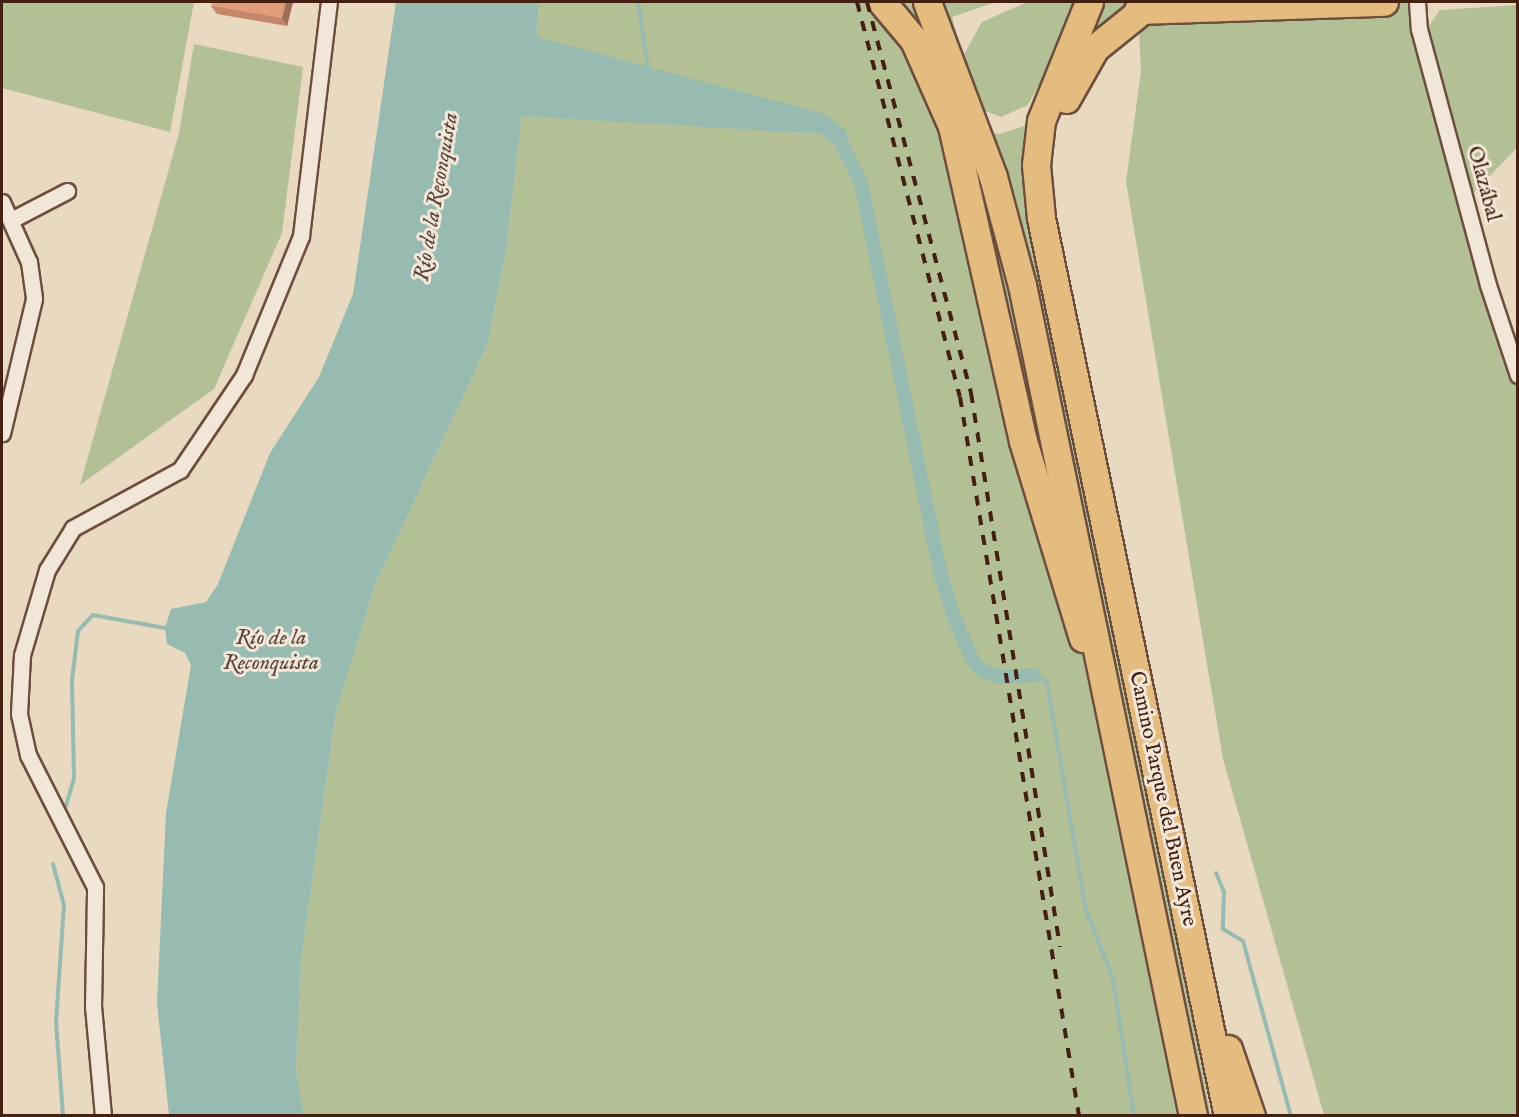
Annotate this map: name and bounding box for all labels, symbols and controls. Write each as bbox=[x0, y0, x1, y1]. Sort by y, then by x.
water label: Río de la Reconquista bbox=[409, 111, 465, 283]
street label: Olazábal bbox=[1461, 144, 1505, 224]
water label: Río de la Reconquista bbox=[223, 625, 319, 676]
street label: Camino Parque del Buen Ayre bbox=[1123, 669, 1201, 929]

